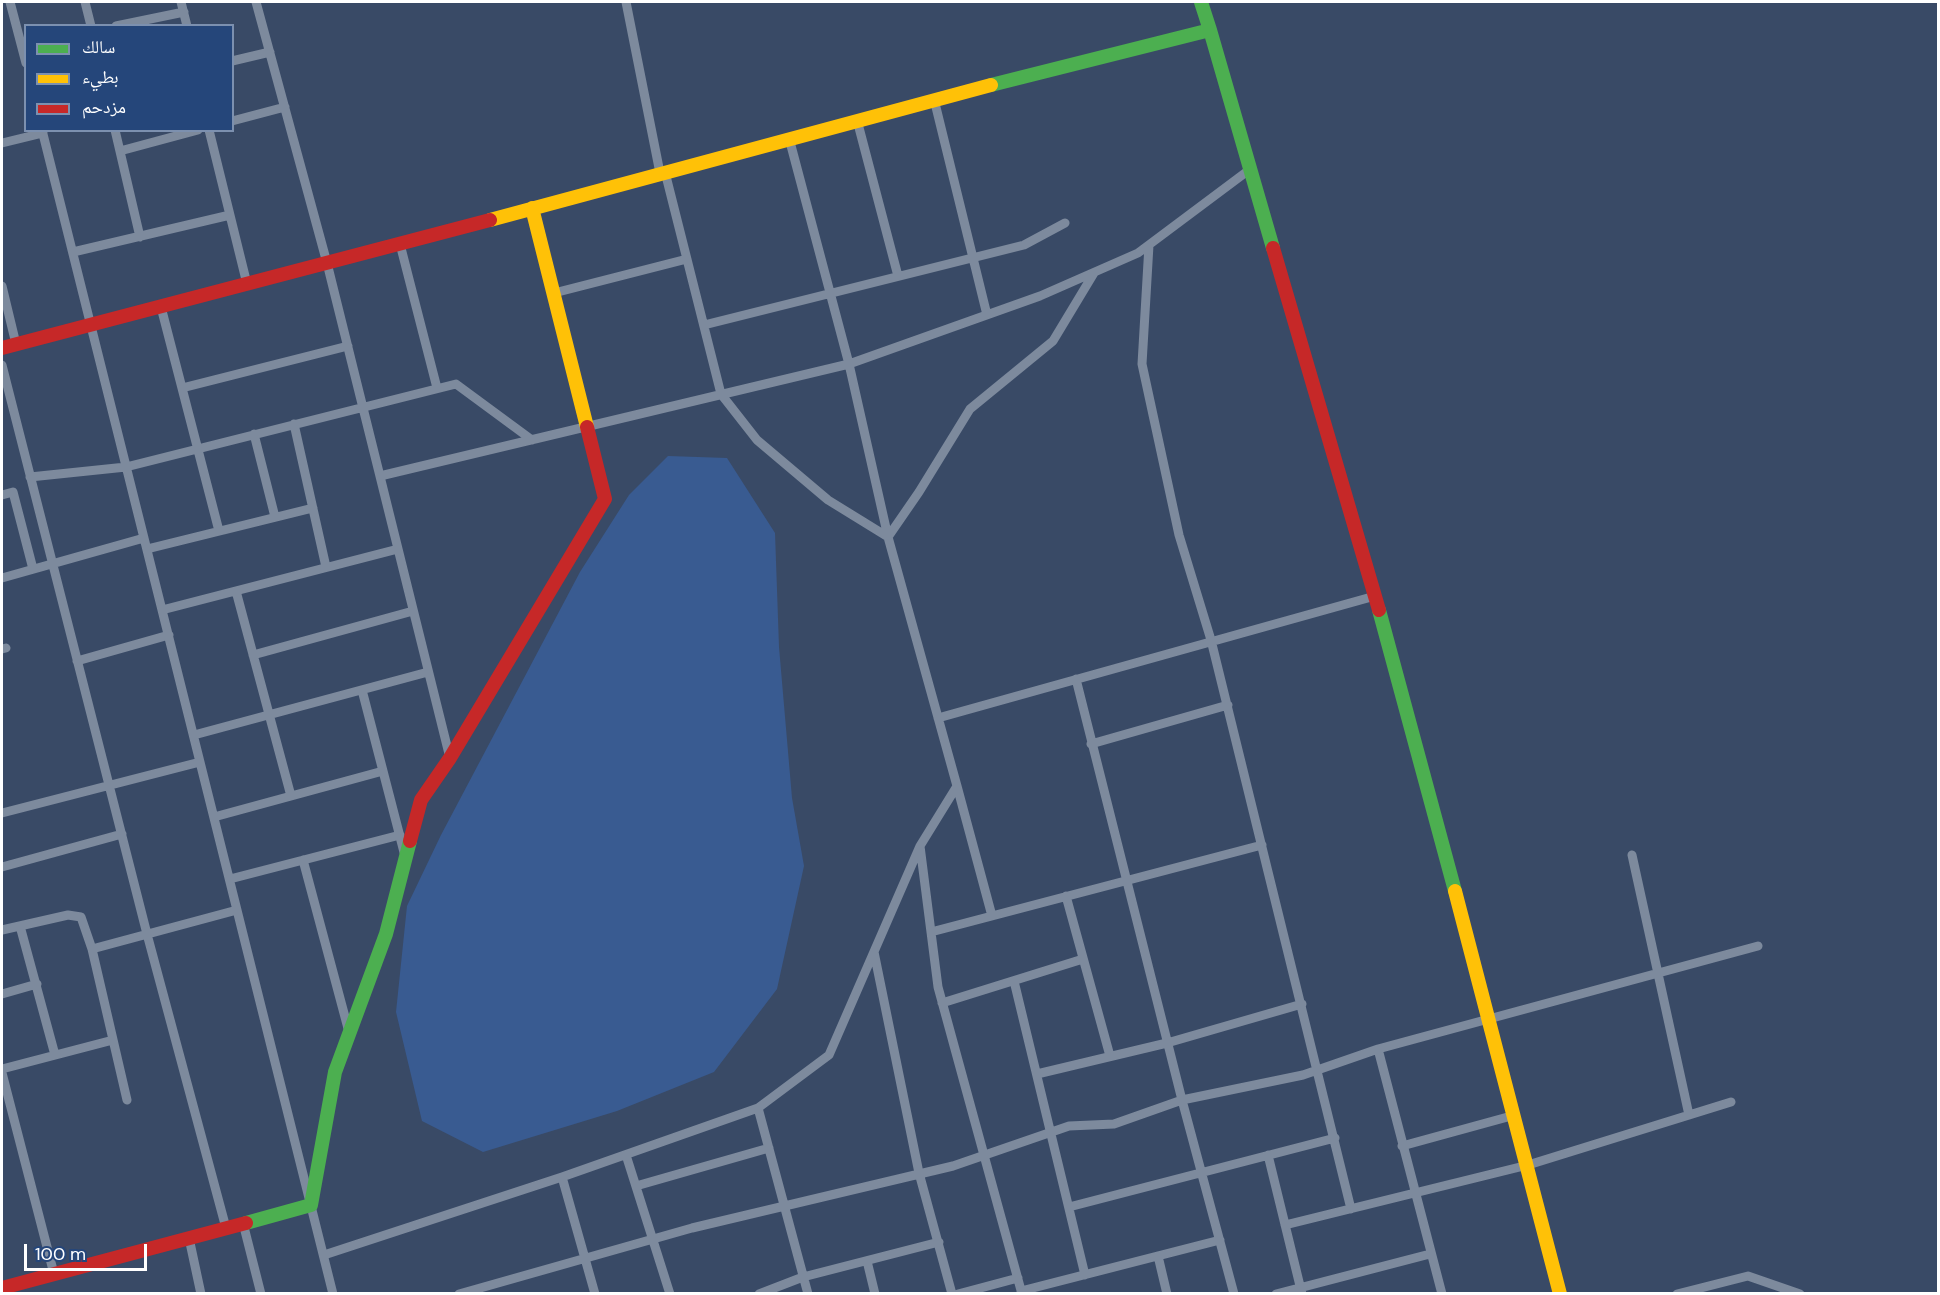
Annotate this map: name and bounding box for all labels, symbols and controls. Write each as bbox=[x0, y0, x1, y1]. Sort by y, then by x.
legend bbox=[24, 24, 234, 132]
text: سالك bbox=[82, 35, 115, 59]
text: بطيء bbox=[82, 65, 119, 89]
text: مزدحم bbox=[82, 95, 126, 119]
scale bar bbox=[27, 1232, 150, 1270]
text: 100 m bbox=[35, 1242, 86, 1266]

